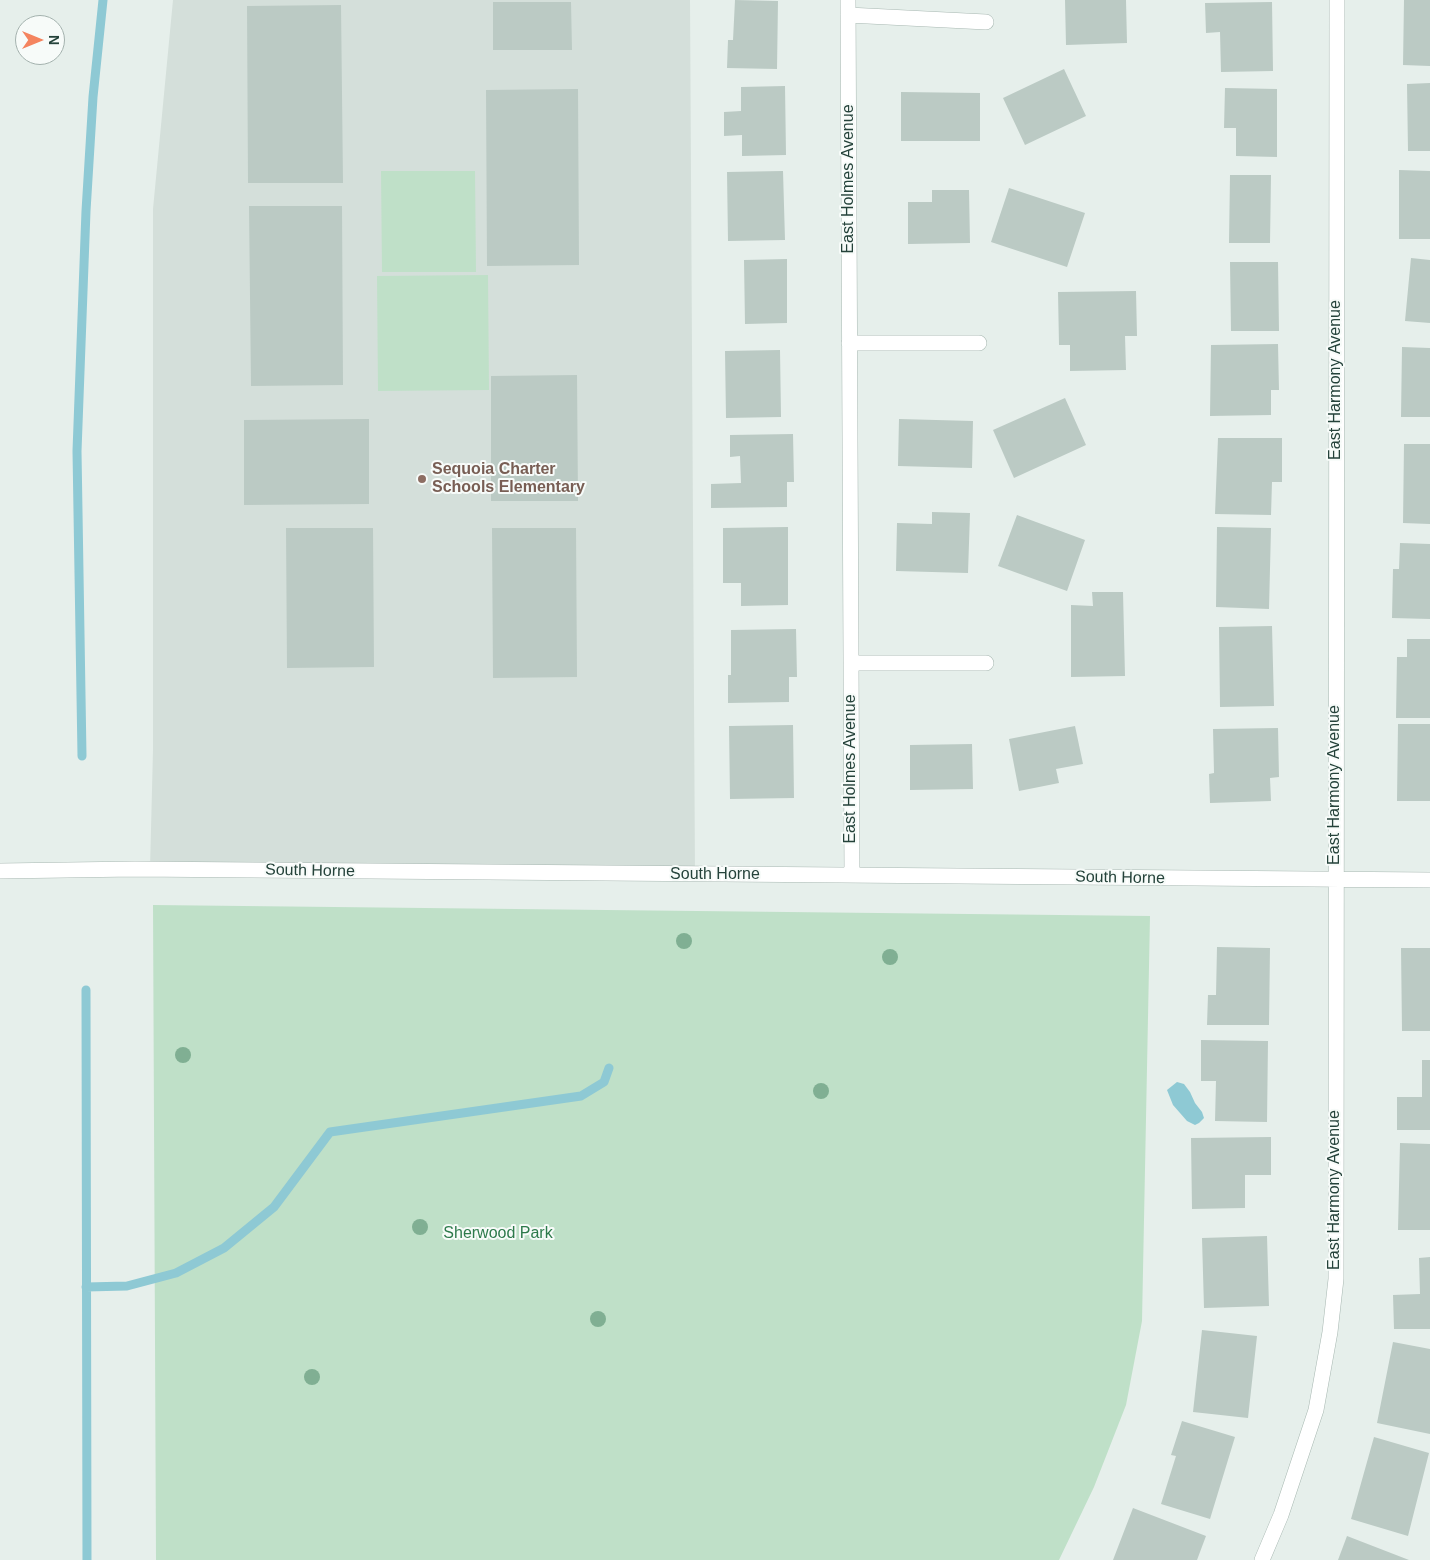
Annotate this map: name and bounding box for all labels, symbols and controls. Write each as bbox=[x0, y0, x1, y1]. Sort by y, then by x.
north arrow bbox=[15, 15, 65, 65]
text: N bbox=[46, 35, 62, 45]
street label: East Holmes Avenue bbox=[839, 104, 859, 254]
street label: East Harmony Avenue bbox=[1326, 300, 1346, 460]
place label: Sequoia Charter Schools Elementary bbox=[432, 460, 585, 498]
marker: Sequoia Charter Schools Elementary bbox=[416, 473, 428, 485]
street label: East Holmes Avenue bbox=[841, 694, 861, 844]
street label: East Harmony Avenue bbox=[1325, 705, 1345, 865]
street label: South Horne bbox=[265, 861, 355, 881]
street label: South Horne bbox=[670, 865, 760, 885]
street label: South Horne bbox=[1075, 868, 1165, 888]
street label: East Harmony Avenue bbox=[1325, 1110, 1345, 1270]
park label: Sherwood Park bbox=[443, 1224, 553, 1244]

